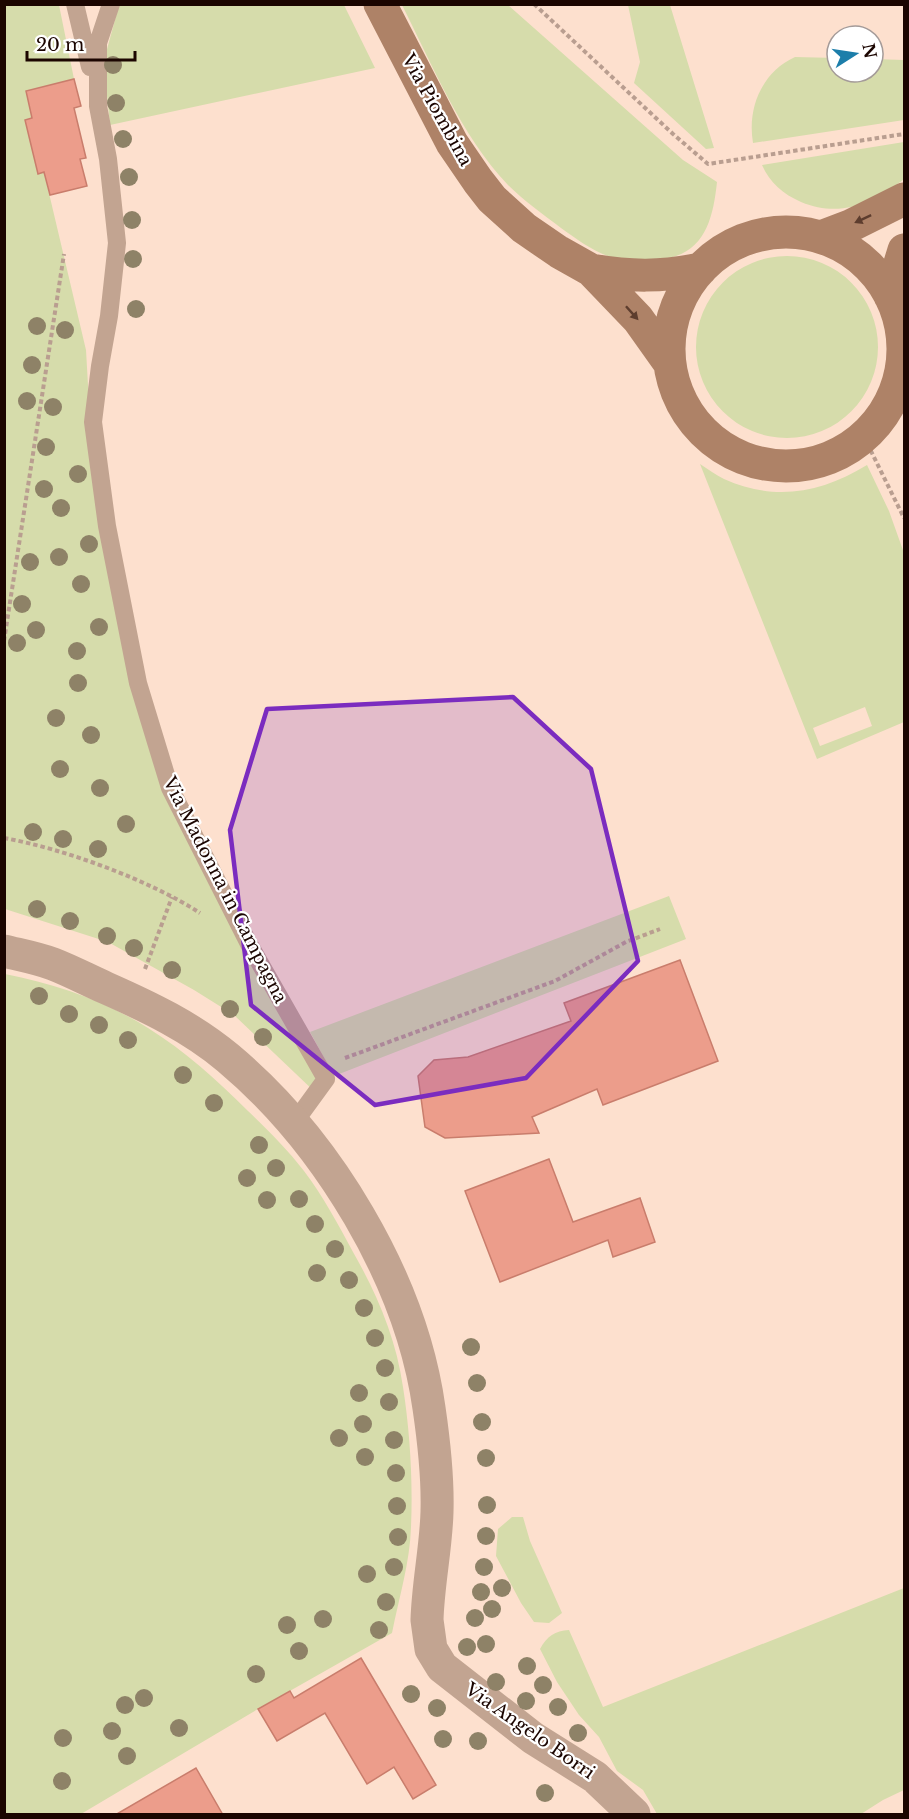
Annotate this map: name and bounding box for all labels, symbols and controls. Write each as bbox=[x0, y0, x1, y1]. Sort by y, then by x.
scale bar bbox=[27, 24, 135, 62]
north arrow bbox=[825, 24, 885, 84]
text: 20 m bbox=[36, 34, 84, 56]
text: N bbox=[858, 41, 881, 60]
street label: Via Piombina bbox=[397, 49, 477, 170]
one-way arrow bbox=[855, 215, 872, 224]
one-way arrow bbox=[625, 305, 639, 320]
street label: Via Madonna in Campagna bbox=[158, 772, 292, 1007]
street label: Via Angelo Borri bbox=[460, 1677, 599, 1784]

